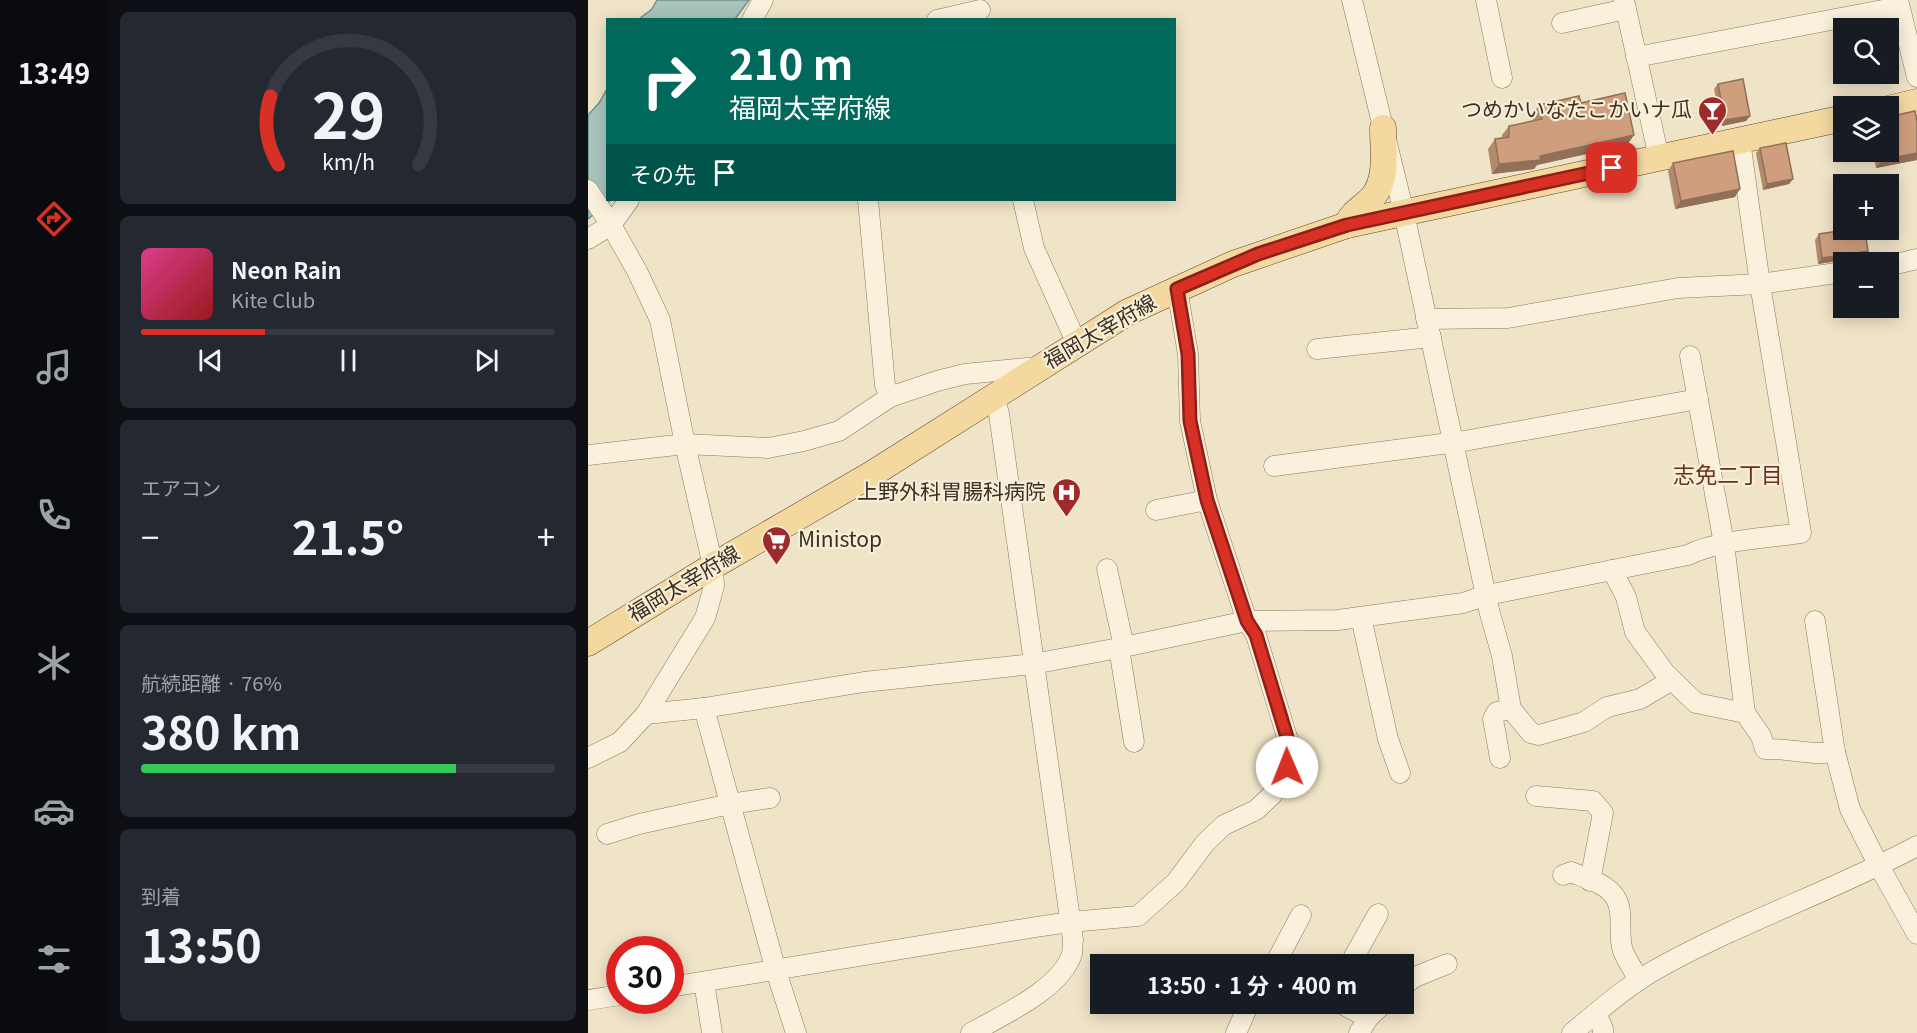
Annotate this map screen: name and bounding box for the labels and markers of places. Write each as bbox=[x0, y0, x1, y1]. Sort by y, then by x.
place label: つめかいなたこかいナ瓜 bbox=[1461, 93, 1692, 123]
bar icon: つめかいなたこかいナ瓜 bbox=[1697, 94, 1729, 136]
pin bbox=[1586, 142, 1637, 193]
place label: 上野外科胃腸科病院 bbox=[857, 475, 1046, 505]
hospital icon: 上野外科胃腸科病院 bbox=[1051, 476, 1083, 518]
place label: Ministop bbox=[798, 523, 882, 553]
supermarket icon: Ministop bbox=[761, 524, 793, 566]

